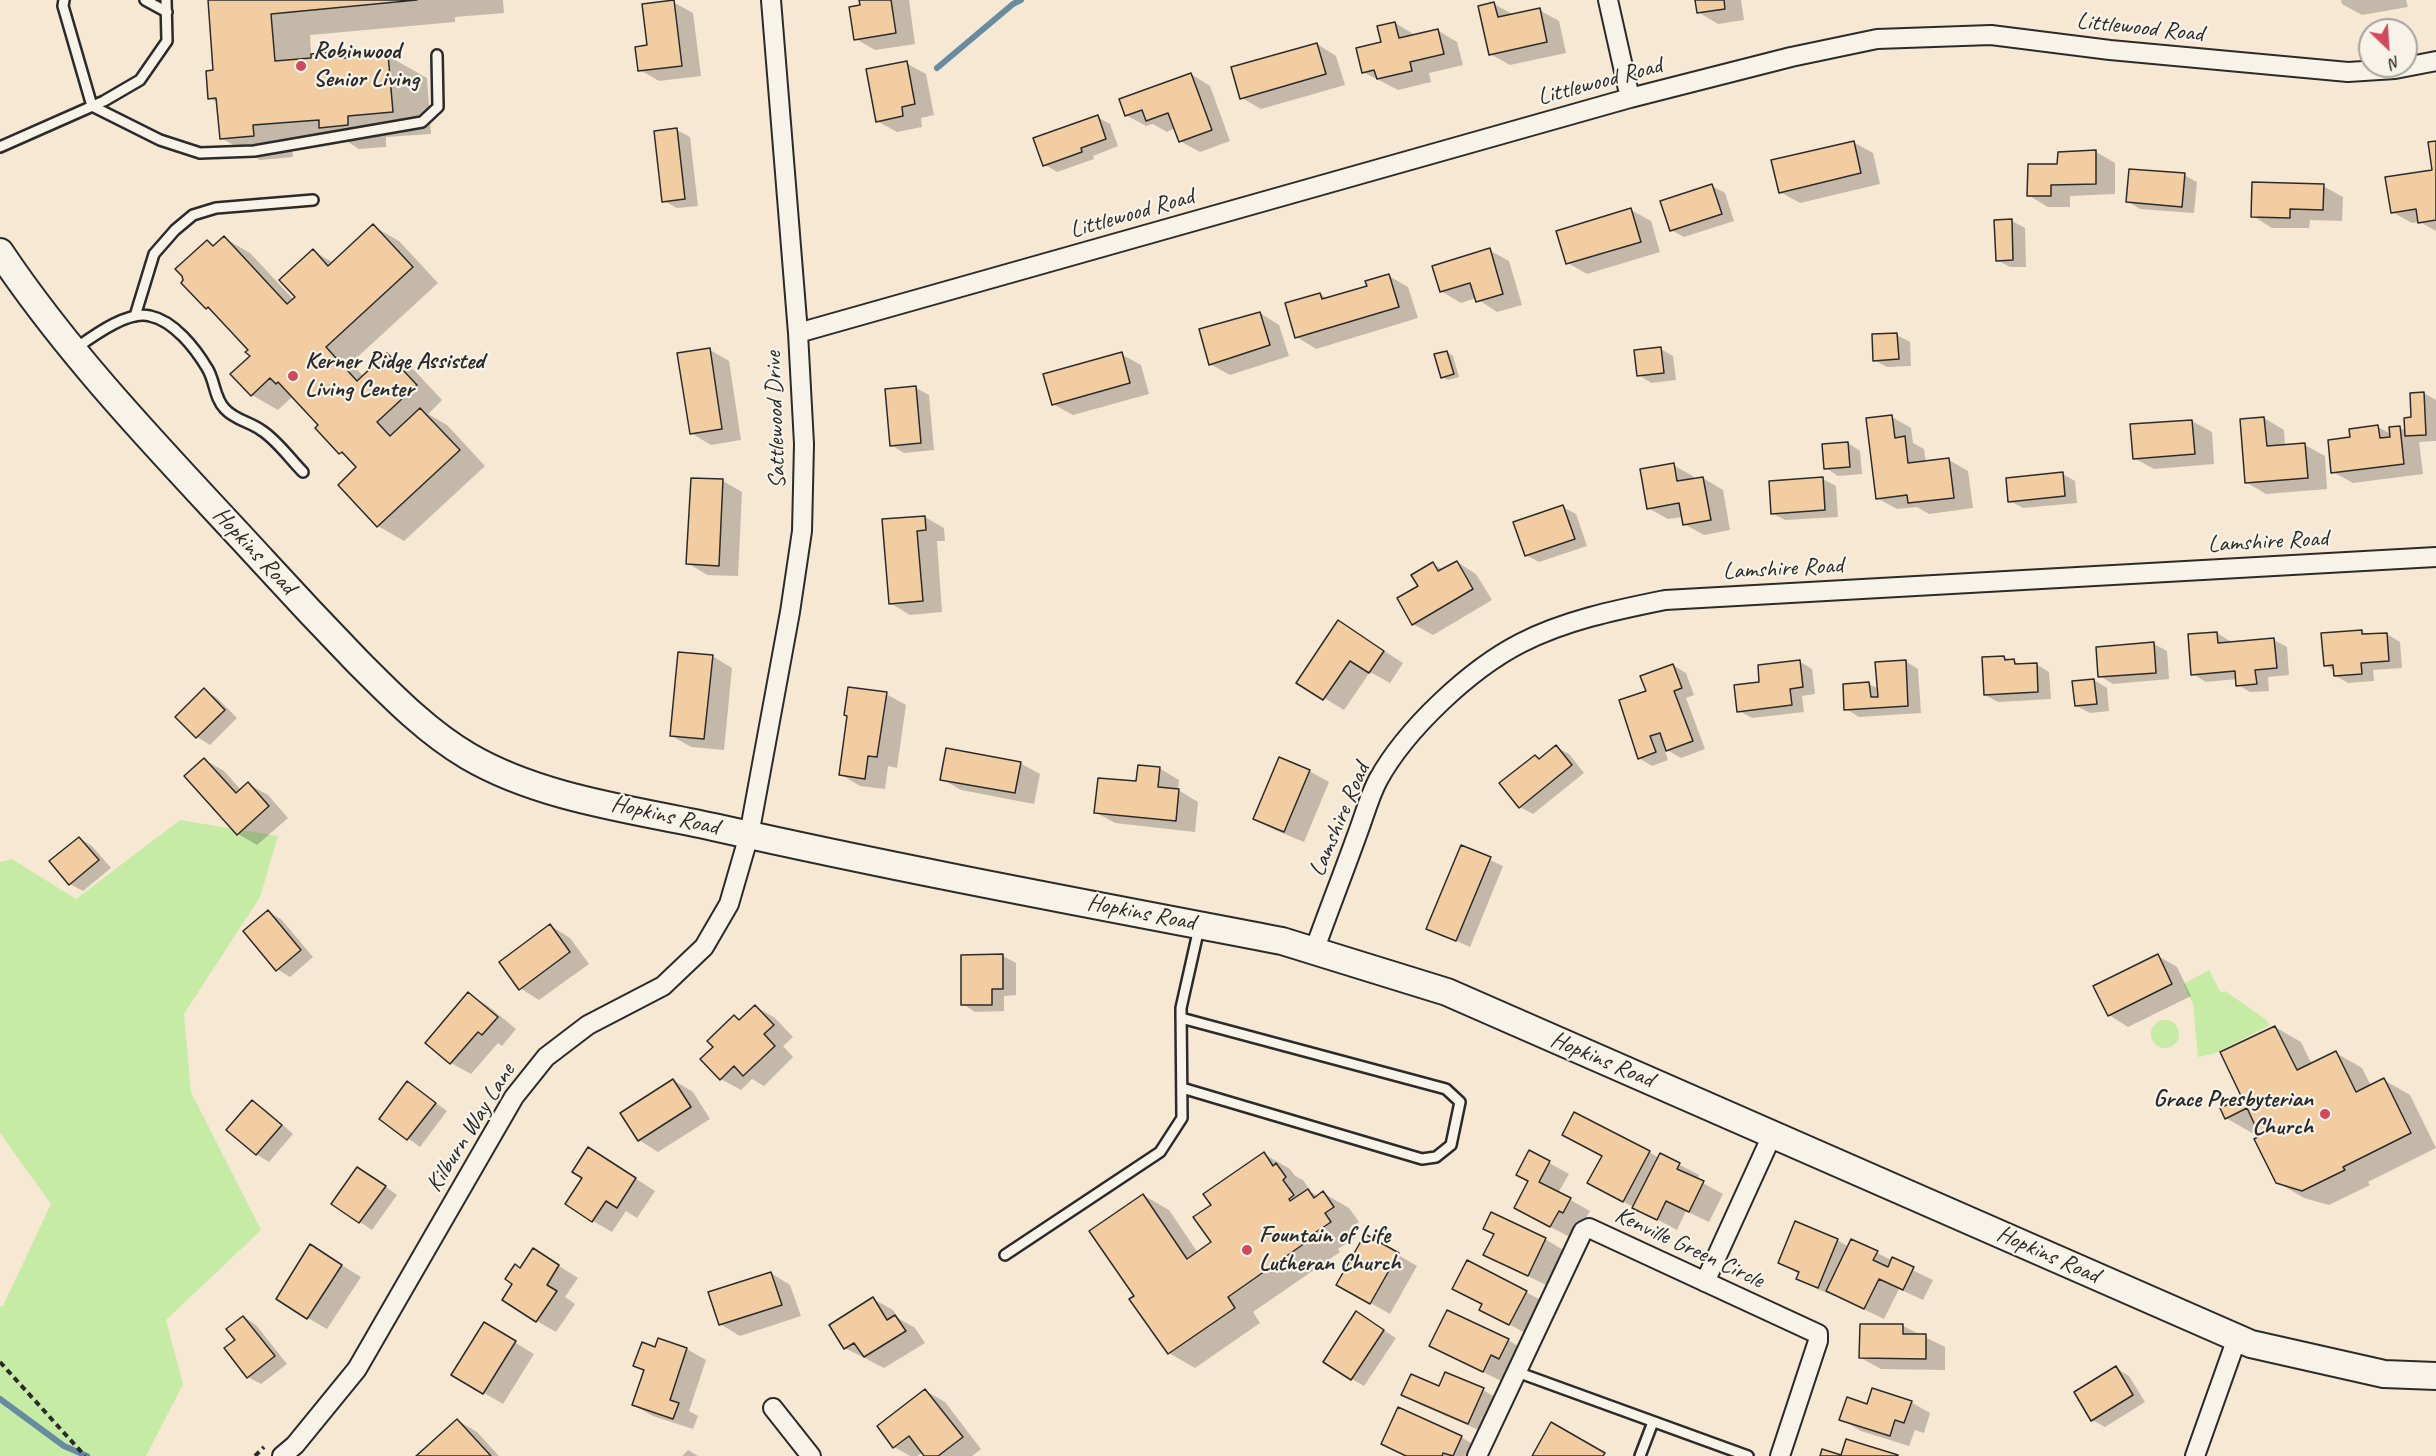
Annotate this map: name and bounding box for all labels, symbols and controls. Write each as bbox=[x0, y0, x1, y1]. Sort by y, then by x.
street label: Littlewood Road bbox=[2075, 7, 2205, 49]
north arrow bbox=[2358, 18, 2418, 78]
place label: Robinwood Senior Living bbox=[313, 38, 419, 94]
text: N bbox=[2386, 51, 2403, 74]
street label: Littlewood Road bbox=[1535, 52, 1665, 112]
marker: Robinwood Senior Living bbox=[294, 59, 308, 73]
street label: Littlewood Road bbox=[1067, 183, 1197, 245]
place label: Kerner Ridge Assisted Living Center bbox=[305, 348, 484, 404]
street label: Sattlewood Drive bbox=[759, 351, 793, 489]
marker: Kerner Ridge Assisted Living Center bbox=[286, 369, 300, 383]
street label: Hopkins Road bbox=[206, 501, 302, 601]
street label: Lamshire Road bbox=[2207, 524, 2329, 560]
street label: Lamshire Road bbox=[1722, 551, 1844, 587]
street label: Lamshire Road bbox=[1303, 759, 1377, 881]
street label: Hopkins Road bbox=[609, 790, 721, 842]
street label: Hopkins Road bbox=[1085, 888, 1197, 938]
street label: Hopkins Road bbox=[1546, 1025, 1658, 1095]
street label: Kilburn Way Lane bbox=[420, 1059, 522, 1197]
place label: Grace Presbyterian Church bbox=[2153, 1086, 2313, 1142]
marker: Grace Presbyterian Church bbox=[2318, 1107, 2332, 1121]
street label: Kenville Green Circle bbox=[1610, 1201, 1768, 1295]
street label: Hopkins Road bbox=[1992, 1220, 2104, 1290]
place label: Fountain of Life Lutheran Church bbox=[1259, 1222, 1401, 1278]
marker: Fountain of Life Lutheran Church bbox=[1240, 1243, 1254, 1257]

